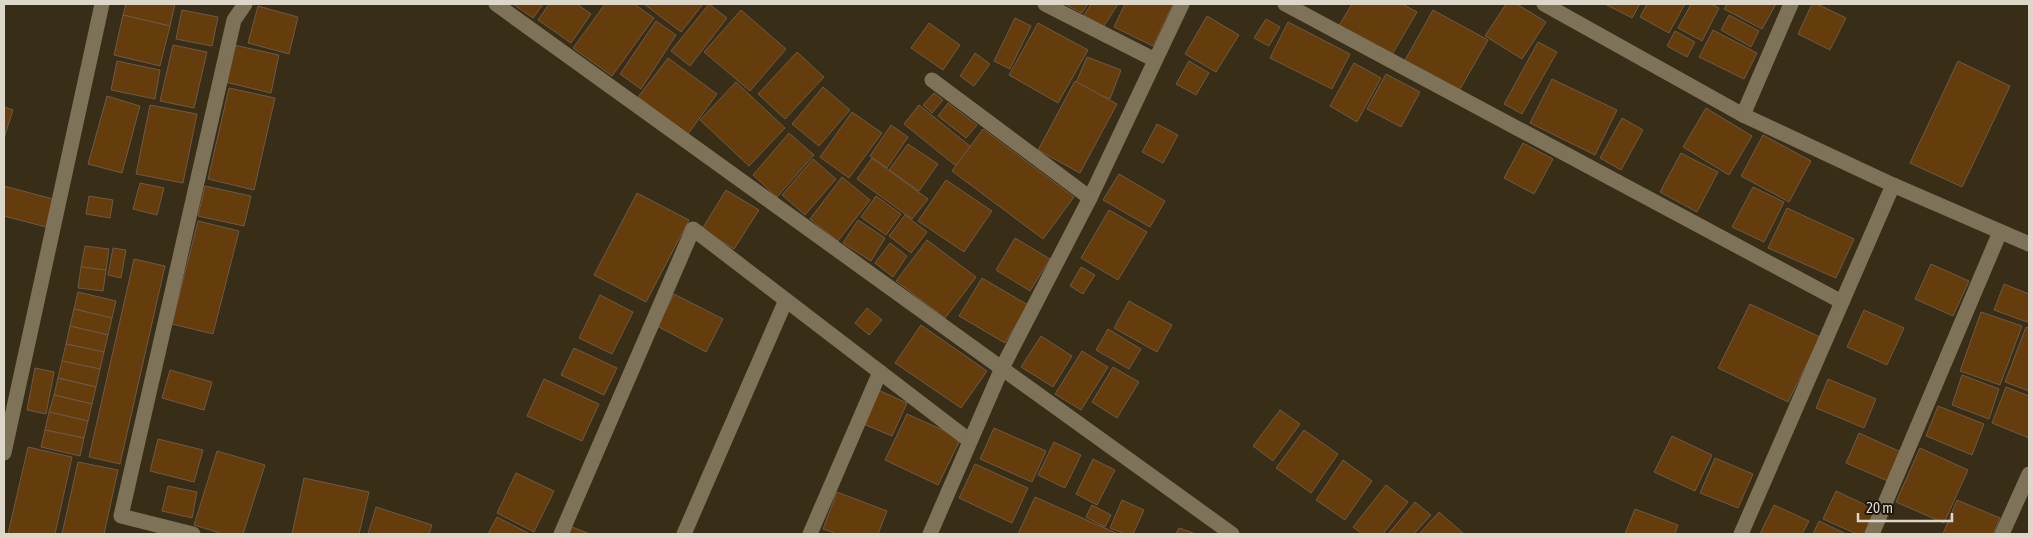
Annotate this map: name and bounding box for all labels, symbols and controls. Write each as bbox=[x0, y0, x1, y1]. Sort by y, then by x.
scale bar bbox=[1858, 490, 1952, 522]
text: 20 m bbox=[1866, 499, 1893, 516]

